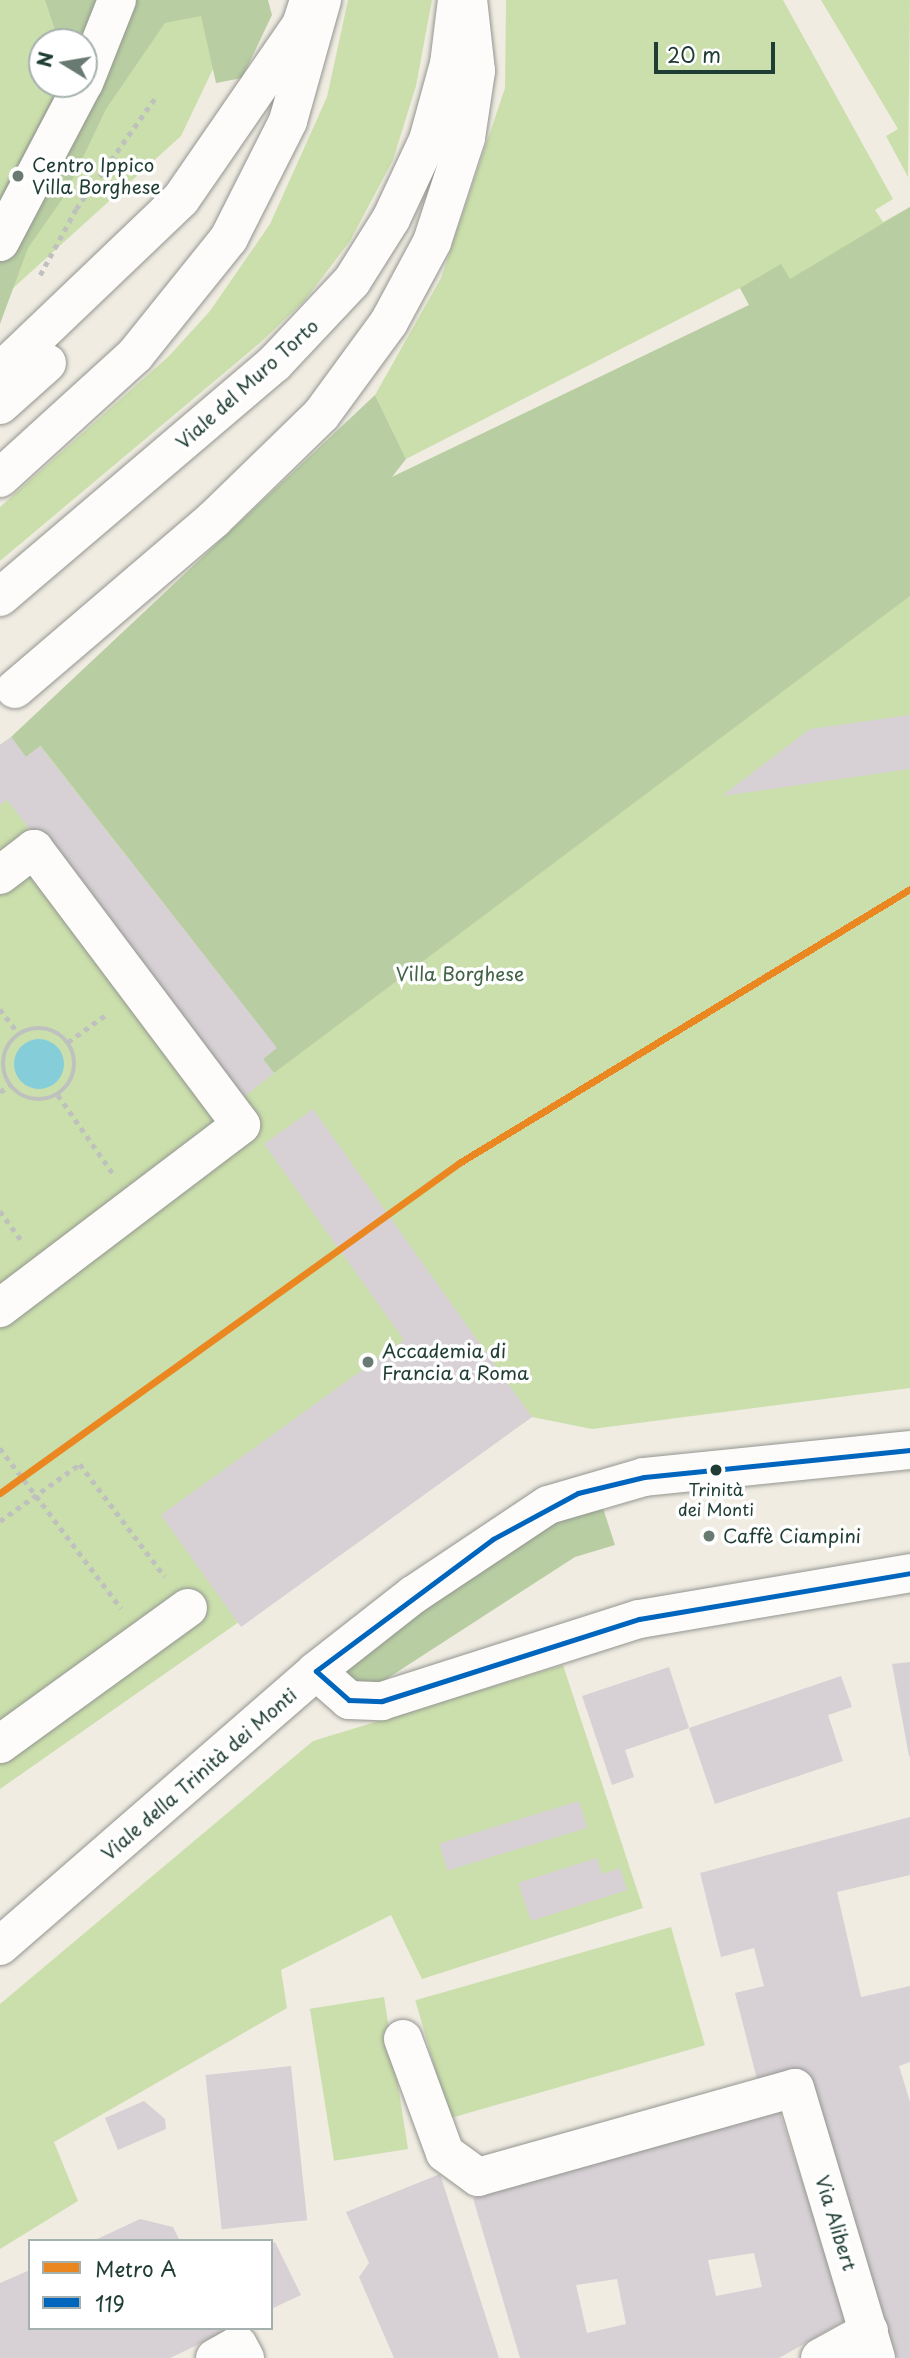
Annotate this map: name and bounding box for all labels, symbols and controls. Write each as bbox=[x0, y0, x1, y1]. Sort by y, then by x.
north arrow bbox=[28, 28, 98, 98]
scale bar bbox=[658, 28, 779, 72]
text: 20 m bbox=[667, 38, 721, 70]
text: N bbox=[29, 49, 60, 69]
place label: Centro Ippico Villa Borghese bbox=[32, 154, 161, 198]
marker: Centro Ippico Villa Borghese bbox=[10, 168, 26, 184]
street label: Viale del Muro Torto bbox=[170, 313, 324, 455]
park label: Villa Borghese bbox=[396, 963, 524, 985]
place label: Accademia di Francia a Roma bbox=[382, 1340, 528, 1384]
marker: Accademia di Francia a Roma bbox=[360, 1354, 376, 1370]
marker: Trinità dei Monti bbox=[709, 1463, 723, 1477]
place label: Trinità dei Monti bbox=[678, 1480, 754, 1520]
place label: Caffè Ciampini bbox=[723, 1525, 863, 1547]
marker: Caffè Ciampini bbox=[701, 1528, 717, 1544]
street label: Viale della Trinità dei Monti bbox=[96, 1682, 302, 1866]
street label: Via Alibert bbox=[811, 2173, 861, 2273]
legend bbox=[28, 2239, 273, 2330]
text: Metro A bbox=[95, 2252, 177, 2284]
text: 119 bbox=[95, 2287, 125, 2319]

